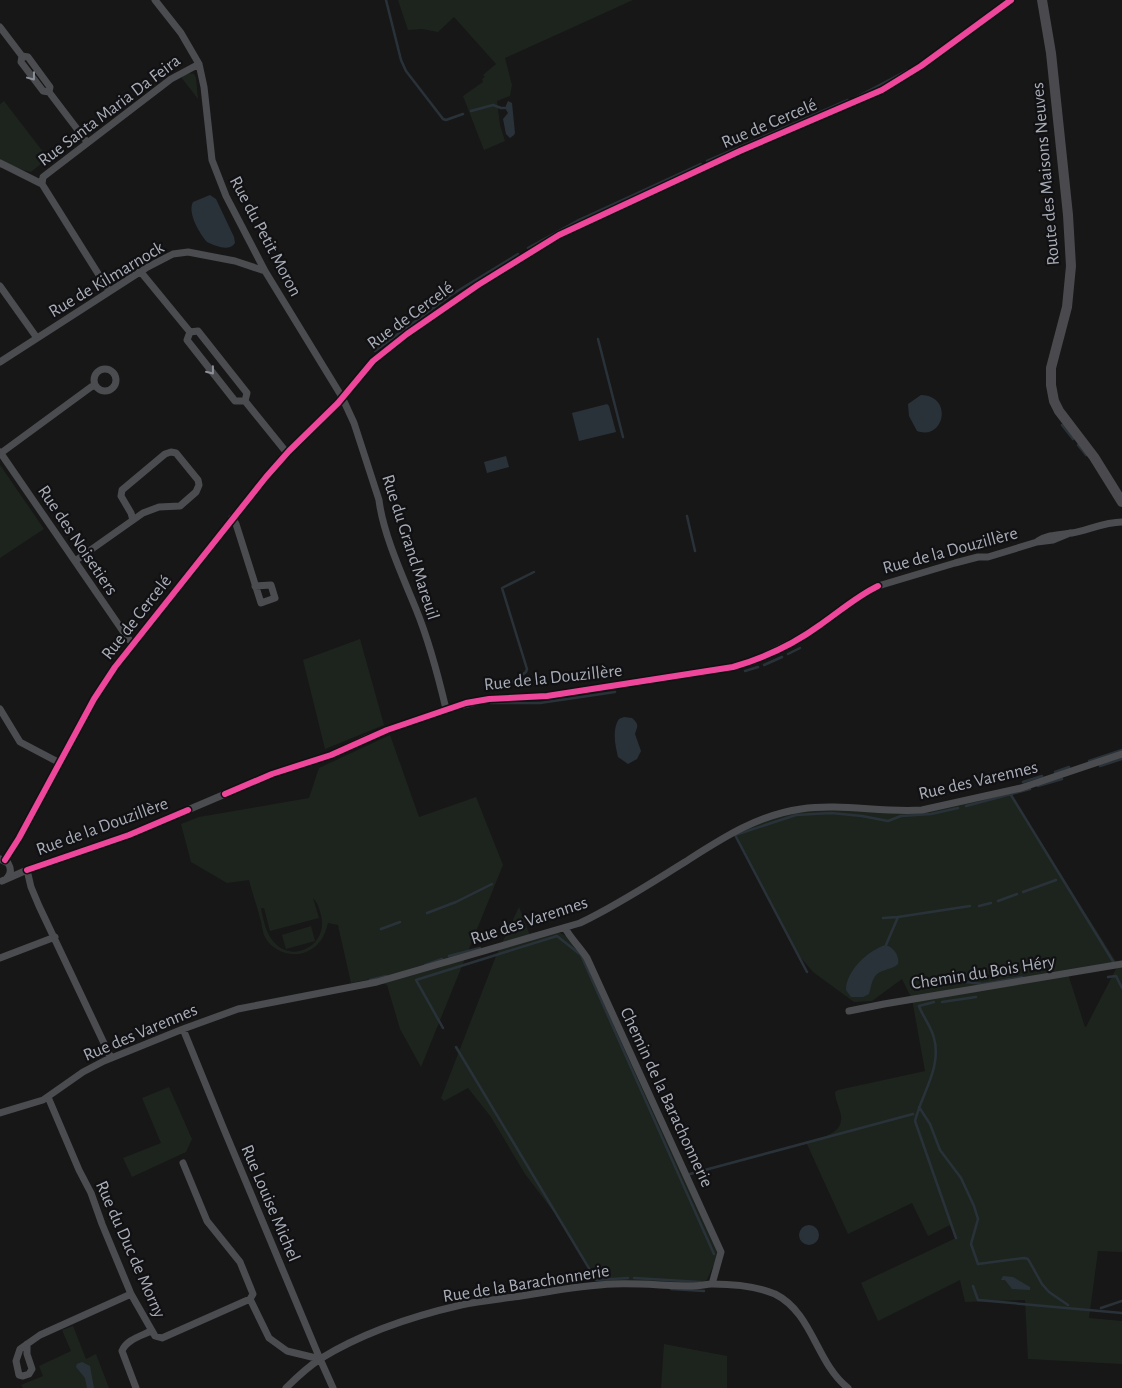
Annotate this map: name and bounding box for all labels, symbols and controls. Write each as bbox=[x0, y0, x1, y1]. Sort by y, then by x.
street label: Rue Santa Maria Da Feira bbox=[35, 52, 184, 170]
one-way arrow bbox=[26, 71, 35, 81]
street label: Route des Maisons Neuves bbox=[1029, 82, 1063, 266]
street label: Rue de Cercelé bbox=[719, 96, 820, 152]
street label: Rue du Petit Moron bbox=[226, 173, 304, 300]
street label: Rue de Kilmarnock bbox=[46, 238, 168, 321]
street label: Rue de Cercelé bbox=[364, 279, 457, 353]
one-way arrow bbox=[206, 365, 214, 374]
street label: Rue du Grand Mareuil bbox=[378, 472, 442, 622]
street label: Rue des Noisetiers bbox=[34, 482, 120, 599]
street label: Rue de la Douzillère bbox=[881, 524, 1020, 578]
street label: Rue de Cercelé bbox=[98, 572, 175, 663]
street label: Rue de la Douzillère bbox=[483, 662, 623, 694]
street label: Rue des Varennes bbox=[917, 758, 1040, 803]
street label: Rue de la Douzillère bbox=[34, 795, 171, 859]
street label: Rue des Varennes bbox=[468, 894, 590, 948]
street label: Chemin du Bois Héry bbox=[910, 953, 1057, 993]
street label: Rue des Varennes bbox=[81, 1001, 200, 1065]
street label: Chemin de la Barachonnerie bbox=[616, 1005, 716, 1190]
street label: Rue Louise Michel bbox=[237, 1142, 303, 1265]
street label: Rue du Duc de Morny bbox=[92, 1178, 168, 1321]
street label: Rue de la Barachonnerie bbox=[442, 1262, 611, 1306]

